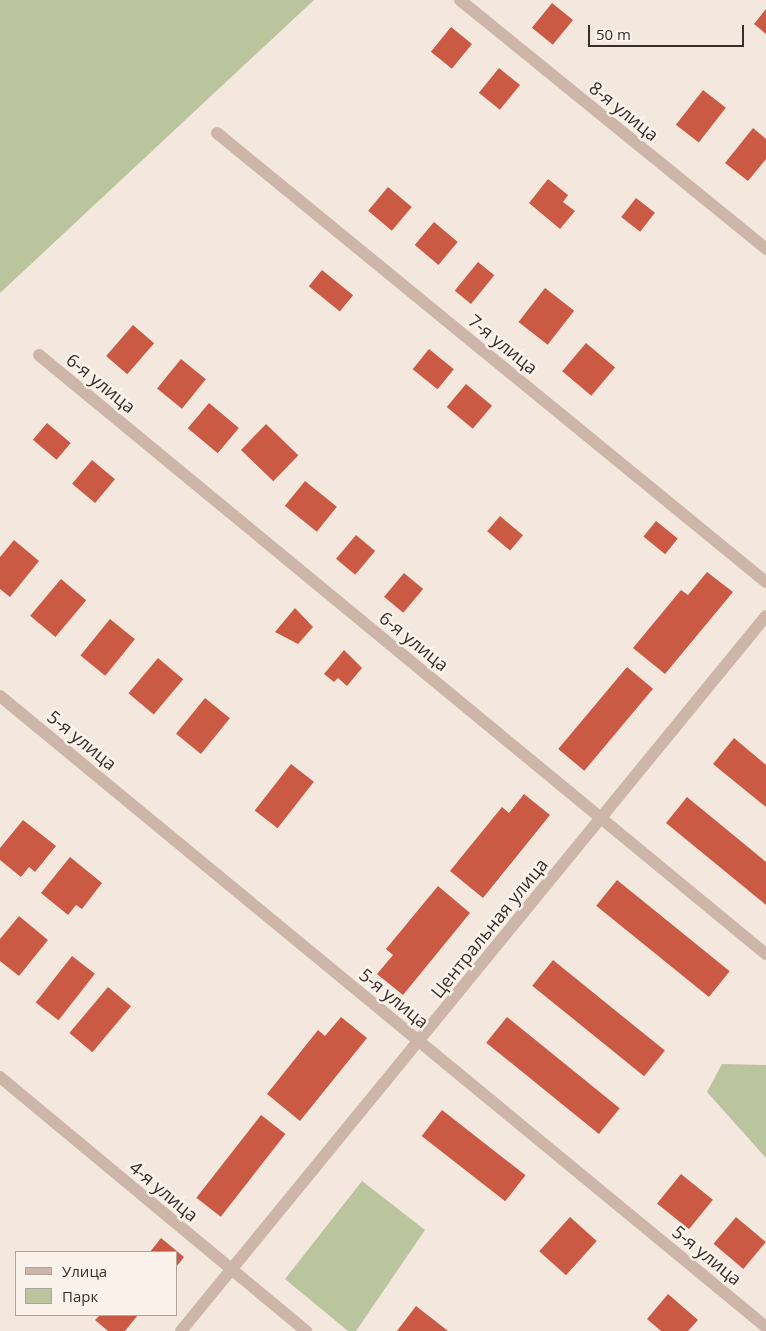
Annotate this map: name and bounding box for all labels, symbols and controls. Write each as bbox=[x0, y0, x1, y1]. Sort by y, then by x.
scale bar bbox=[591, 15, 747, 47]
text: 50 m bbox=[596, 24, 631, 44]
street label: 8-я улица bbox=[585, 77, 663, 145]
street label: 7-я улица bbox=[464, 310, 542, 378]
street label: 6-я улица bbox=[62, 349, 140, 417]
street label: 6-я улица bbox=[375, 607, 453, 675]
street label: 5-я улица bbox=[43, 706, 121, 774]
street label: Центральная улица bbox=[426, 854, 552, 1002]
street label: 5-я улица bbox=[355, 964, 433, 1032]
street label: 4-я улица bbox=[125, 1156, 203, 1226]
street label: 5-я улица bbox=[668, 1221, 746, 1289]
legend bbox=[15, 1251, 178, 1316]
text: Улица bbox=[62, 1261, 107, 1281]
text: Парк bbox=[62, 1286, 98, 1306]

